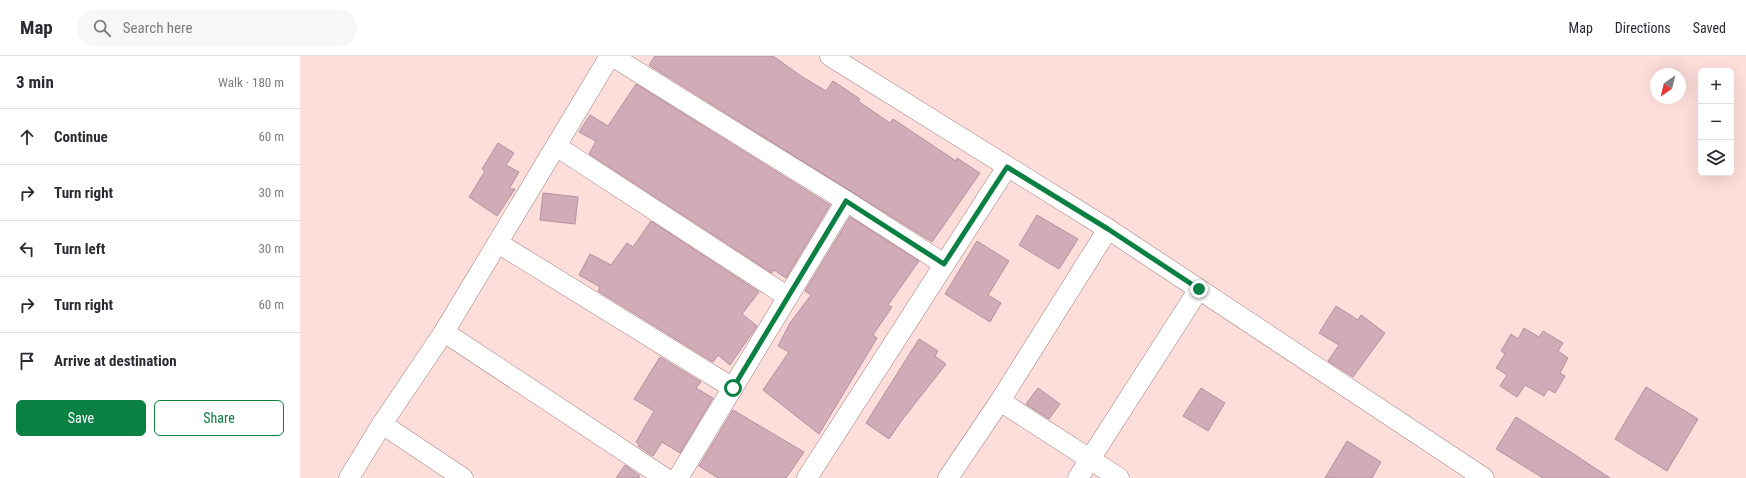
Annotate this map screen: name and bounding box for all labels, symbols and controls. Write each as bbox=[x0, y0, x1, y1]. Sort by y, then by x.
search box bbox=[77, 10, 357, 46]
text: Map bbox=[20, 16, 53, 39]
icon: search bbox=[91, 17, 113, 39]
text: Search here bbox=[123, 19, 193, 37]
text: Map bbox=[1569, 20, 1593, 36]
text: Directions bbox=[1615, 20, 1671, 36]
text: Saved bbox=[1693, 20, 1726, 36]
north arrow bbox=[1650, 68, 1686, 104]
map controls bbox=[1698, 68, 1734, 176]
button: + bbox=[1698, 68, 1734, 104]
text: 3 min bbox=[16, 72, 54, 92]
text: Walk · 180 m bbox=[218, 75, 284, 90]
button: − bbox=[1698, 104, 1734, 140]
icon: ahead bbox=[16, 126, 38, 148]
text: Continue bbox=[54, 128, 108, 146]
text: 60 m bbox=[258, 129, 284, 144]
button: layers bbox=[1698, 140, 1734, 176]
icon: right bbox=[16, 182, 38, 204]
text: Turn right bbox=[54, 184, 113, 202]
text: 30 m bbox=[258, 185, 284, 200]
icon: left bbox=[16, 238, 38, 260]
text: Turn left bbox=[54, 240, 105, 258]
text: 30 m bbox=[258, 241, 284, 256]
route end bbox=[1190, 280, 1208, 298]
icon: right bbox=[16, 294, 38, 316]
text: Turn right bbox=[54, 296, 113, 314]
text: 60 m bbox=[258, 297, 284, 312]
icon: arrive bbox=[16, 350, 38, 372]
text: Arrive at destination bbox=[54, 352, 177, 370]
route start bbox=[724, 379, 742, 397]
button: Save bbox=[16, 400, 146, 436]
button: Share bbox=[154, 400, 284, 436]

